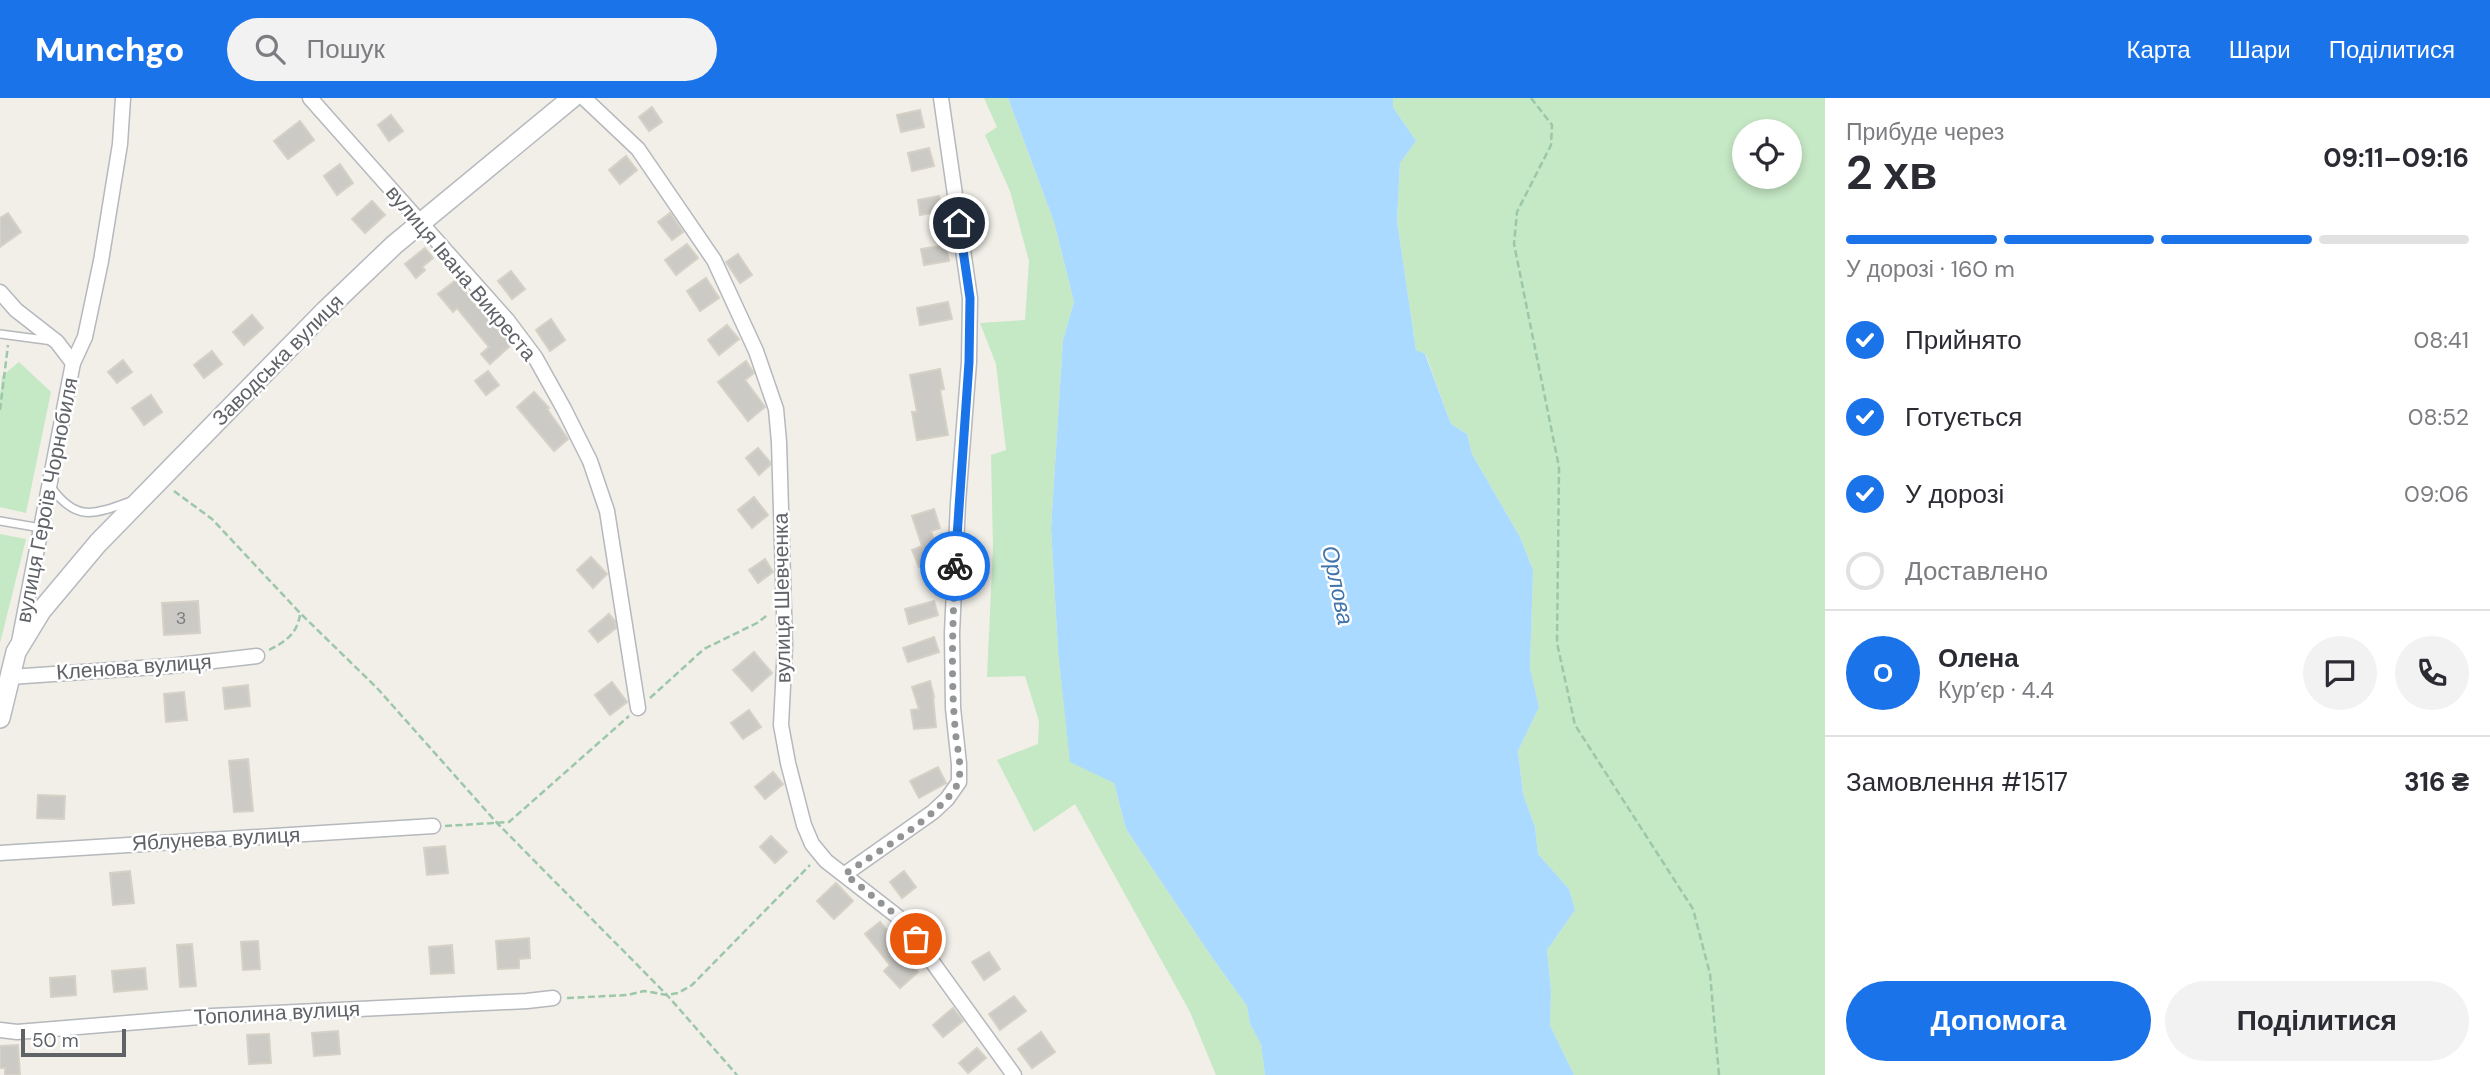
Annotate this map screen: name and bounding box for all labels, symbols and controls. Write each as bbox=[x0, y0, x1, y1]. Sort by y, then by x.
search box bbox=[227, 18, 717, 81]
text: Munchgo bbox=[35, 28, 185, 71]
icon: search bbox=[251, 30, 289, 68]
text: Пошук bbox=[307, 32, 385, 66]
text: Карта bbox=[2126, 34, 2191, 65]
text: Шари bbox=[2229, 34, 2291, 65]
text: Поділитися bbox=[2329, 34, 2455, 65]
text: Прибуде через bbox=[1846, 117, 2004, 147]
map controls bbox=[1732, 119, 1802, 189]
button: locate bbox=[1732, 119, 1802, 189]
text: 09:11–09:16 bbox=[2323, 141, 2469, 175]
text: 2 хв bbox=[1846, 143, 1937, 203]
street label: вулиця Івана Викреста bbox=[379, 179, 543, 367]
pin bbox=[929, 193, 989, 253]
icon: home bbox=[940, 204, 978, 242]
text: У дорозі · 160 m bbox=[1846, 254, 2015, 284]
street label: Заводська вулиця bbox=[206, 288, 350, 432]
icon: check bbox=[1846, 321, 1884, 359]
text: Прийнято bbox=[1905, 323, 2022, 357]
text: 08:41 bbox=[2414, 325, 2469, 355]
street label: вулиця Героїв Чорнобиля bbox=[9, 375, 85, 625]
icon: check bbox=[1846, 398, 1884, 436]
text: Готується bbox=[1905, 400, 2022, 434]
text: 08:52 bbox=[2408, 402, 2469, 432]
icon: check bbox=[1846, 475, 1884, 513]
text: У дорозі bbox=[1905, 477, 2004, 511]
text: 09:06 bbox=[2404, 479, 2469, 509]
street label: вулиця Шевченка bbox=[767, 512, 797, 683]
courier bbox=[920, 531, 990, 601]
water label: Орлова bbox=[1315, 543, 1361, 627]
icon: bike bbox=[936, 547, 974, 585]
text: Доставлено bbox=[1905, 554, 2048, 588]
house number: 3 bbox=[176, 606, 186, 630]
button: chat bbox=[2303, 636, 2377, 710]
button: phone bbox=[2395, 636, 2469, 710]
text: Олена bbox=[1938, 641, 2019, 675]
street label: Кленова вулиця bbox=[55, 648, 213, 686]
text: О bbox=[1873, 656, 1893, 690]
text: Кур’єр · 4.4 bbox=[1938, 675, 2054, 705]
text: Замовлення #1517 bbox=[1846, 765, 2068, 799]
text: 316 ₴ bbox=[2404, 765, 2469, 799]
street label: Яблунева вулиця bbox=[131, 821, 301, 857]
pin bbox=[886, 909, 946, 969]
icon: bag bbox=[897, 920, 935, 958]
button: Допомога bbox=[1846, 981, 2151, 1061]
button: Поділитися bbox=[2165, 981, 2469, 1061]
street label: Тополина вулиця bbox=[193, 995, 361, 1031]
scale bar bbox=[21, 1026, 126, 1058]
text: 50 m bbox=[32, 1028, 79, 1053]

